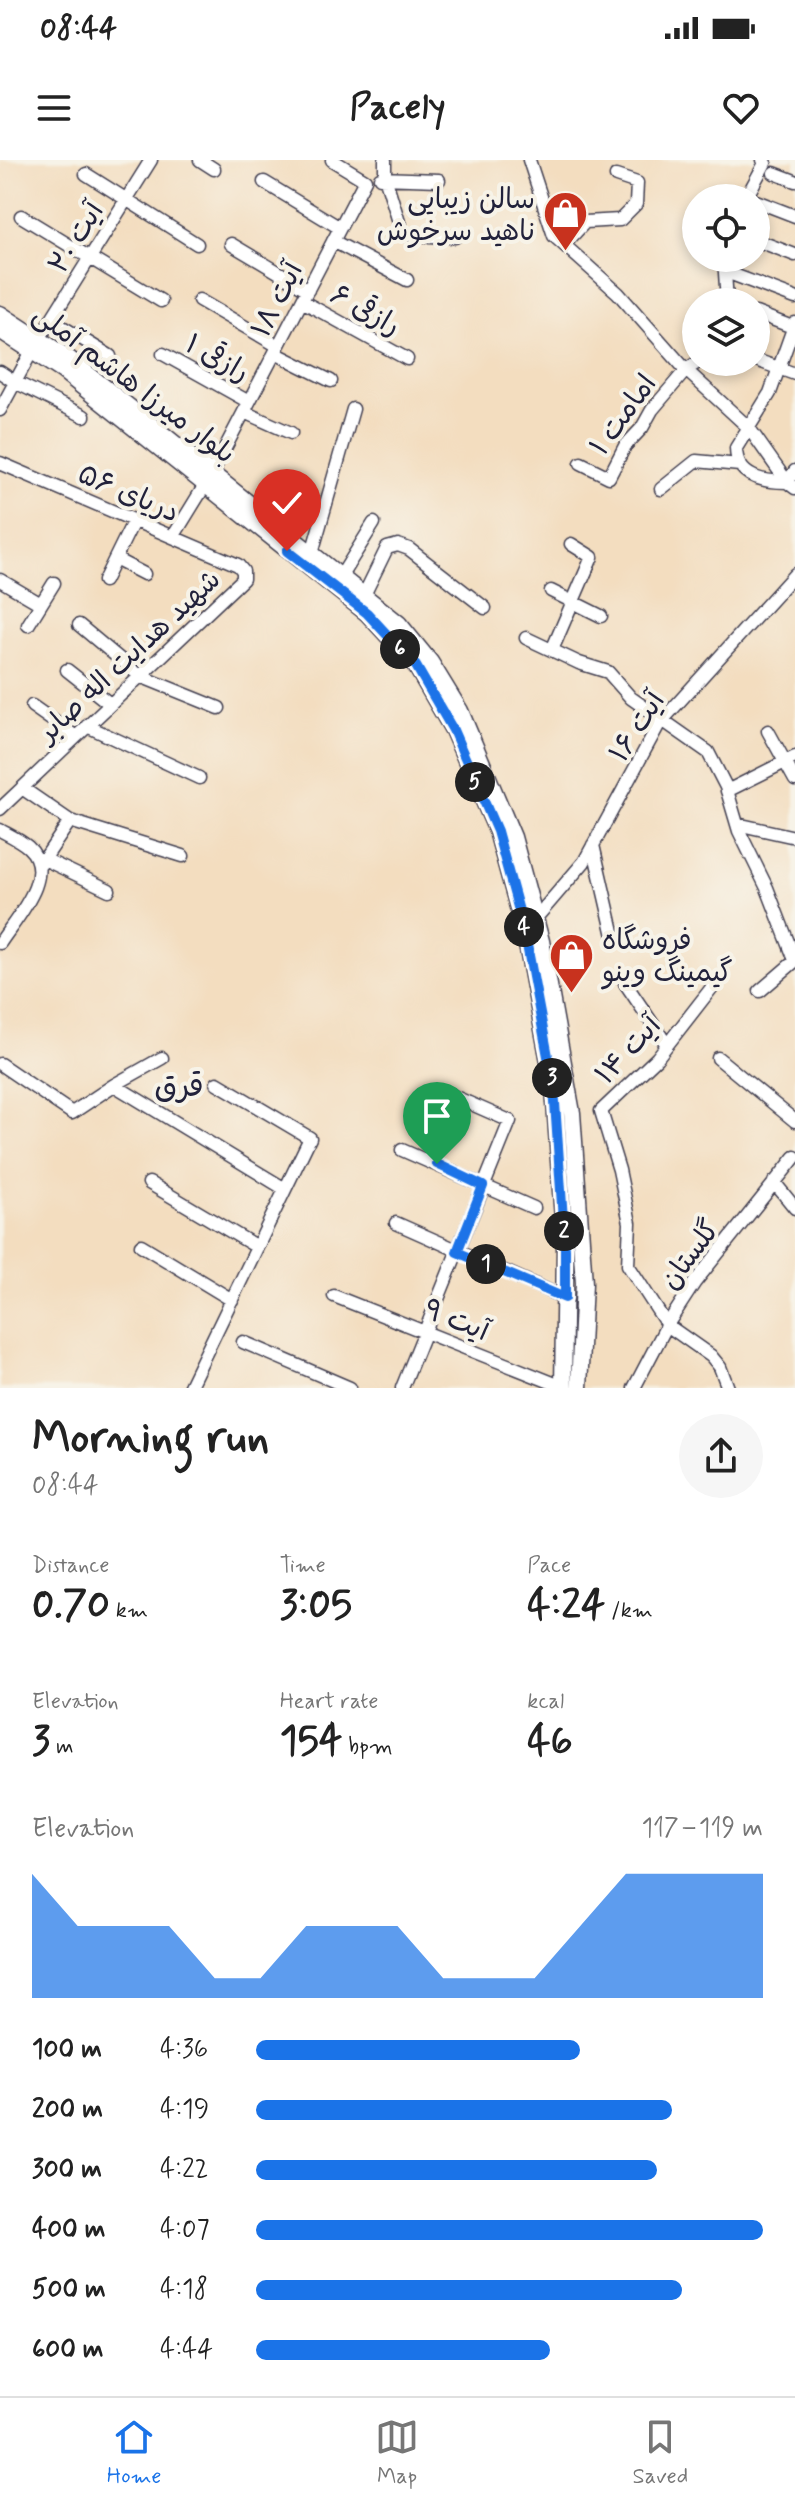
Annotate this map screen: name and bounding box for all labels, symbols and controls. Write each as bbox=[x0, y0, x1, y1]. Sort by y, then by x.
text: 08:44 bbox=[40, 9, 117, 48]
text: Pacely bbox=[350, 85, 445, 132]
icon: menu bbox=[32, 86, 76, 130]
icon: heart bbox=[719, 86, 763, 130]
place label: سالن زیبایی ناهید سرخوش bbox=[377, 182, 535, 251]
map controls bbox=[682, 184, 770, 376]
button: locate bbox=[682, 184, 770, 272]
shop icon: سالن زیبایی ناهید سرخوش bbox=[542, 190, 590, 253]
street label: آیت ۲۰ bbox=[41, 195, 114, 281]
street label: آیت ۱۸ bbox=[244, 255, 313, 344]
street label: رازقی ۶ bbox=[323, 276, 407, 345]
button: layers bbox=[682, 288, 770, 376]
street label: بلوار میرزا هاشم آملی bbox=[24, 297, 242, 474]
street label: رازقی ۱ bbox=[178, 326, 256, 392]
street label: امامت ۱ bbox=[582, 367, 666, 463]
street label: دریای ۵۶ bbox=[72, 456, 184, 532]
pin bbox=[253, 469, 321, 551]
icon: check bbox=[265, 481, 309, 525]
street label: شهید هدایت اله صابر bbox=[29, 562, 229, 753]
pin: 6 bbox=[380, 629, 420, 669]
text: 6 bbox=[394, 635, 406, 663]
street label: آیت ۱۶ bbox=[602, 684, 675, 770]
pin: 5 bbox=[455, 762, 495, 802]
text: 5 bbox=[468, 768, 482, 796]
pin: 4 bbox=[504, 907, 544, 947]
text: 4 bbox=[518, 913, 530, 941]
place label: فروشگاه گیمینگ وینو bbox=[601, 923, 733, 992]
shop icon: فروشگاه گیمینگ وینو bbox=[547, 931, 595, 994]
street label: آيت ۱۴ bbox=[588, 1008, 671, 1093]
pin: 3 bbox=[532, 1058, 572, 1098]
text: 3 bbox=[547, 1064, 557, 1092]
district label: قرق bbox=[154, 1066, 204, 1108]
pin bbox=[403, 1082, 471, 1164]
icon: arrive bbox=[415, 1094, 459, 1138]
pin: 2 bbox=[544, 1211, 584, 1251]
street label: گلستان bbox=[653, 1213, 729, 1298]
text: 2 bbox=[559, 1217, 569, 1245]
pin: 1 bbox=[466, 1244, 506, 1284]
text: 1 bbox=[481, 1250, 491, 1278]
street label: آیت ۹ bbox=[418, 1292, 495, 1352]
text: Morning run bbox=[32, 1410, 269, 1468]
button: share bbox=[679, 1414, 763, 1498]
text: 08:44 bbox=[32, 1469, 99, 1503]
text: Distance bbox=[32, 1552, 109, 1580]
text: Time bbox=[280, 1552, 326, 1580]
text: Pace bbox=[527, 1552, 571, 1580]
text: 0.70 bbox=[32, 1580, 110, 1632]
text: 3:05 bbox=[280, 1580, 352, 1632]
text: 4:24 bbox=[527, 1580, 605, 1632]
text: km bbox=[110, 1597, 148, 1625]
text: /km bbox=[605, 1597, 653, 1625]
text: Elevation bbox=[32, 1688, 119, 1716]
text: Heart rate bbox=[280, 1688, 378, 1716]
text: kcal bbox=[527, 1688, 564, 1716]
text: 3 bbox=[32, 1716, 50, 1768]
text: 154 bbox=[280, 1716, 342, 1768]
text: 46 bbox=[527, 1716, 573, 1768]
text: m bbox=[50, 1733, 74, 1761]
text: bpm bbox=[342, 1733, 393, 1761]
text: Elevation bbox=[32, 1812, 134, 1846]
text: 117–119 m bbox=[641, 1812, 763, 1846]
text: 100 m bbox=[32, 2033, 102, 2067]
text: 4:36 bbox=[160, 2033, 208, 2067]
text: 200 m bbox=[32, 2093, 103, 2127]
text: 4:19 bbox=[160, 2093, 209, 2127]
text: 300 m bbox=[32, 2153, 102, 2187]
text: 4:22 bbox=[160, 2153, 209, 2187]
text: 400 m bbox=[32, 2213, 105, 2247]
text: 4:07 bbox=[160, 2213, 210, 2247]
text: 500 m bbox=[32, 2273, 106, 2307]
text: 4:18 bbox=[160, 2273, 208, 2307]
text: 600 m bbox=[32, 2333, 104, 2367]
text: 4:44 bbox=[160, 2333, 213, 2367]
tab: Home bbox=[107, 2415, 161, 2491]
tab: Map bbox=[375, 2415, 419, 2491]
tab: Saved bbox=[633, 2415, 688, 2491]

